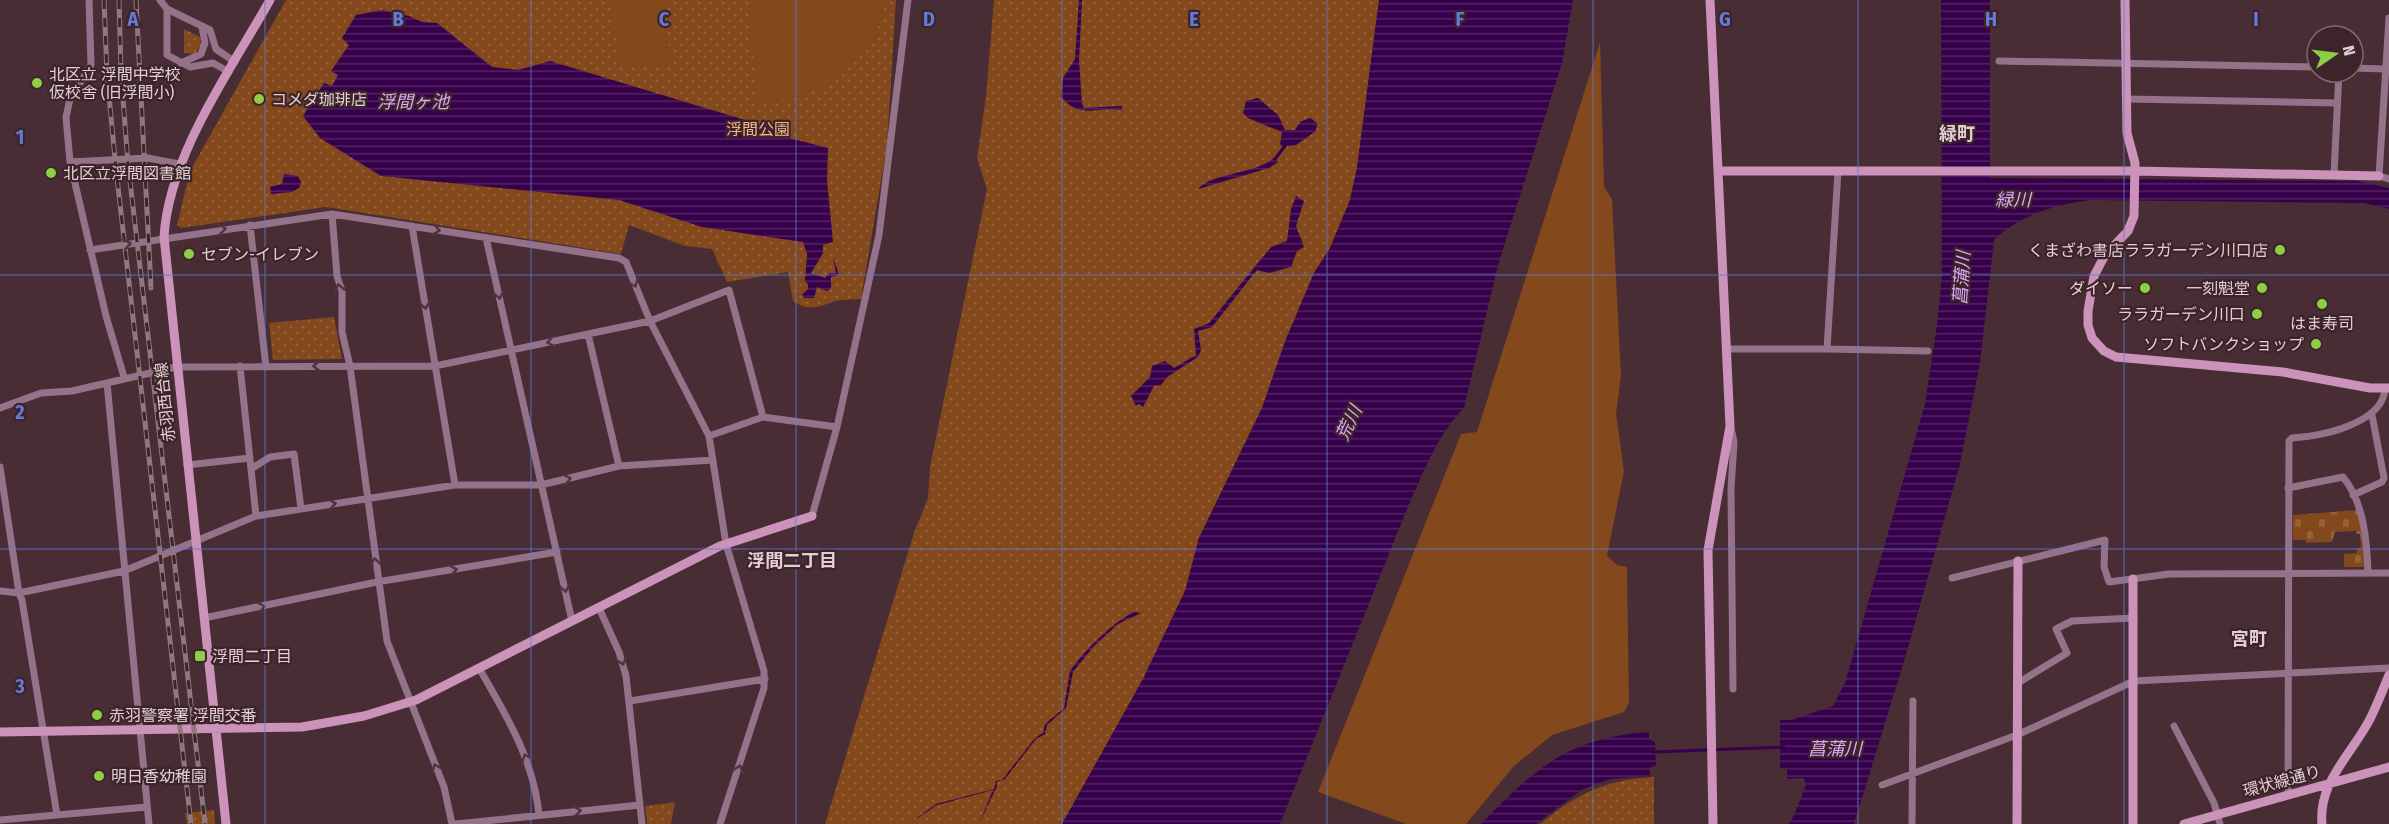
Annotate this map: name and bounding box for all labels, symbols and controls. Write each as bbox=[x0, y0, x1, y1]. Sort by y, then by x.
text: A bbox=[127, 7, 140, 31]
text: B bbox=[392, 7, 404, 31]
text: C bbox=[659, 7, 670, 31]
text: D bbox=[923, 7, 935, 31]
text: E bbox=[1189, 7, 1199, 31]
text: F bbox=[1456, 7, 1465, 31]
text: G bbox=[1719, 7, 1731, 31]
text: H bbox=[1985, 7, 1997, 31]
text: I bbox=[2253, 7, 2259, 31]
north arrow bbox=[2305, 24, 2365, 84]
text: N bbox=[2339, 44, 2359, 57]
place label: 北区立 浮間中学校 仮校舎 (旧浮間小) bbox=[49, 65, 181, 102]
marker: 北区立 浮間中学校 仮校舎 (旧浮間小) bbox=[30, 76, 44, 90]
place label: コメダ珈琲店 bbox=[271, 90, 367, 109]
water label: 浮間ヶ池 bbox=[377, 91, 451, 113]
marker: コメダ珈琲店 bbox=[252, 92, 266, 106]
park label: 浮間公園 bbox=[726, 120, 790, 139]
district label: 緑町 bbox=[1939, 123, 1975, 145]
text: 1 bbox=[16, 125, 24, 149]
place label: 北区立浮間図書館 bbox=[63, 164, 191, 183]
marker: 北区立浮間図書館 bbox=[44, 166, 58, 180]
water label: 緑川 bbox=[1995, 189, 2033, 211]
one-way arrow bbox=[430, 223, 440, 236]
one-way arrow bbox=[217, 224, 227, 236]
one-way arrow bbox=[122, 238, 132, 251]
place label: くまざわ書店ララガーデン川口店 bbox=[2028, 241, 2268, 260]
marker: くまざわ書店ララガーデン川口店 bbox=[2273, 243, 2287, 257]
place label: セブン-イレブン bbox=[201, 245, 319, 264]
marker: セブン-イレブン bbox=[182, 247, 196, 261]
water label: 菖蒲川 bbox=[1949, 248, 1975, 306]
one-way arrow bbox=[627, 277, 639, 288]
place label: ダイソー bbox=[2069, 279, 2133, 298]
place label: 一刻魁堂 bbox=[2186, 279, 2250, 298]
marker: ダイソー bbox=[2138, 281, 2152, 295]
marker: 一刻魁堂 bbox=[2255, 281, 2269, 295]
one-way arrow bbox=[334, 284, 347, 294]
one-way arrow bbox=[491, 290, 504, 300]
marker: はま寿司 bbox=[2315, 297, 2329, 311]
one-way arrow bbox=[418, 300, 430, 310]
place label: ララガーデン川口 bbox=[2117, 305, 2245, 324]
marker: ララガーデン川口 bbox=[2250, 307, 2264, 321]
place label: はま寿司 bbox=[2290, 314, 2354, 333]
one-way arrow bbox=[547, 335, 557, 348]
place label: ソフトバンクショップ bbox=[2143, 335, 2304, 354]
marker: ソフトバンクショップ bbox=[2309, 337, 2323, 351]
one-way arrow bbox=[312, 360, 321, 372]
street label: 赤羽西台線 bbox=[151, 361, 179, 443]
text: 2 bbox=[14, 400, 25, 424]
water label: 荒川 bbox=[1331, 400, 1367, 444]
one-way arrow bbox=[561, 473, 571, 486]
one-way arrow bbox=[327, 499, 337, 511]
district label: 浮間二丁目 bbox=[747, 550, 837, 572]
one-way arrow bbox=[369, 558, 381, 567]
one-way arrow bbox=[447, 564, 457, 577]
one-way arrow bbox=[558, 582, 571, 592]
one-way arrow bbox=[256, 601, 266, 614]
district label: 宮町 bbox=[2231, 628, 2267, 650]
place label: 浮間二丁目 bbox=[212, 647, 292, 666]
marker: 浮間二丁目 bbox=[193, 649, 207, 663]
one-way arrow bbox=[615, 655, 627, 666]
text: 3 bbox=[14, 674, 25, 698]
place label: 赤羽警察署 浮間交番 bbox=[109, 706, 257, 725]
marker: 赤羽警察署 浮間交番 bbox=[90, 708, 104, 722]
water label: 菖蒲川 bbox=[1808, 738, 1864, 760]
one-way arrow bbox=[521, 753, 533, 764]
street label: 環状線通り bbox=[2241, 761, 2323, 801]
one-way arrow bbox=[431, 763, 444, 774]
one-way arrow bbox=[732, 764, 744, 775]
place label: 明日香幼稚園 bbox=[111, 767, 207, 786]
marker: 明日香幼稚園 bbox=[92, 769, 106, 783]
one-way arrow bbox=[572, 805, 581, 818]

